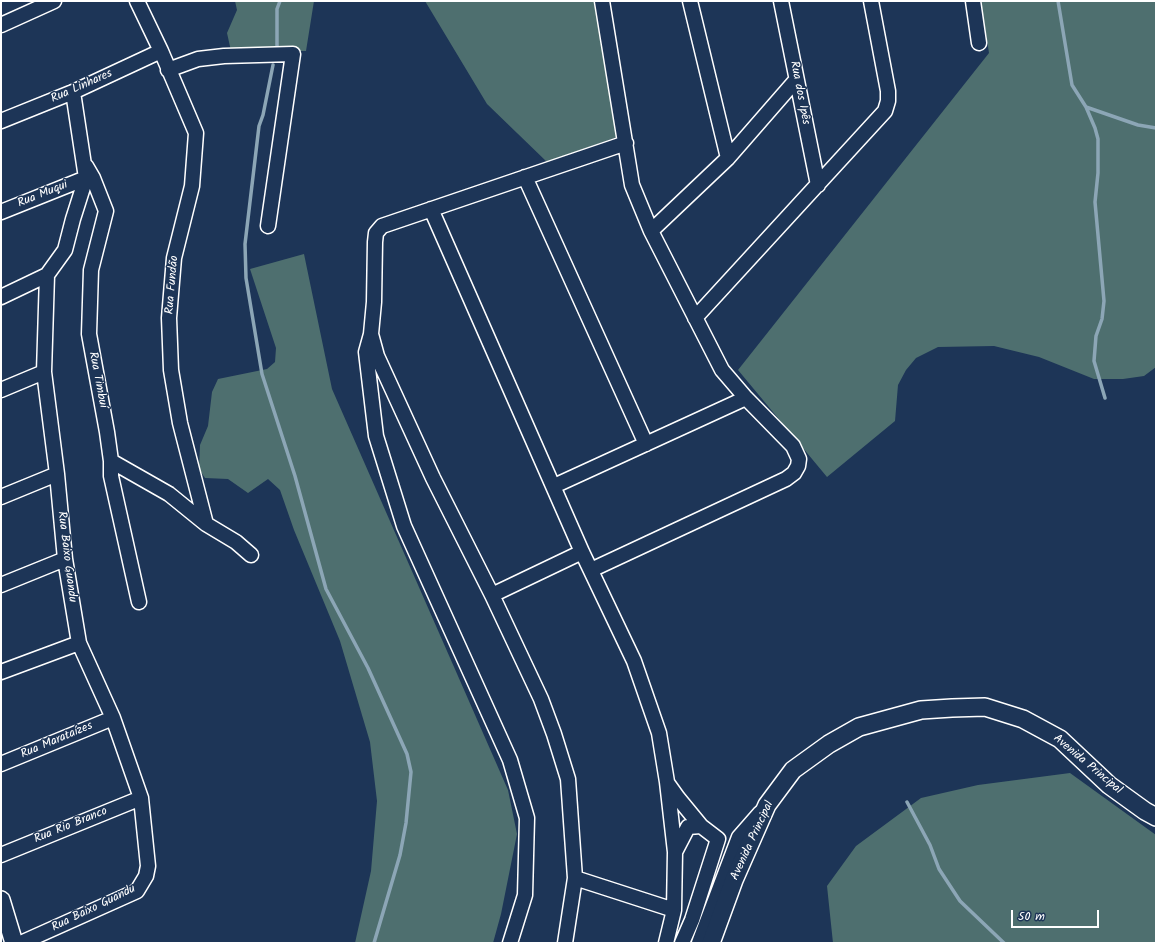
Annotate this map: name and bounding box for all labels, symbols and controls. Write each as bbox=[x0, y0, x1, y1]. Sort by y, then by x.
street label: Rua dos Ipês bbox=[786, 60, 812, 126]
street label: Rua Linhares bbox=[49, 67, 115, 107]
street label: Rua Muqui bbox=[16, 178, 70, 212]
street label: Rua Fundão bbox=[163, 255, 183, 315]
street label: Rua Timbuí bbox=[84, 351, 110, 409]
street label: Rua Baixo Guandu bbox=[53, 511, 79, 603]
street label: Rua Marataízes bbox=[19, 719, 95, 763]
street label: Avenida Principal bbox=[1050, 732, 1124, 798]
street label: Avenida Principal bbox=[728, 799, 778, 883]
street label: Rua Rio Branco bbox=[32, 805, 110, 847]
street label: Rua Baixo Guandu bbox=[50, 882, 138, 936]
scale bar bbox=[1013, 902, 1101, 928]
text: 50 m bbox=[1018, 907, 1045, 926]

